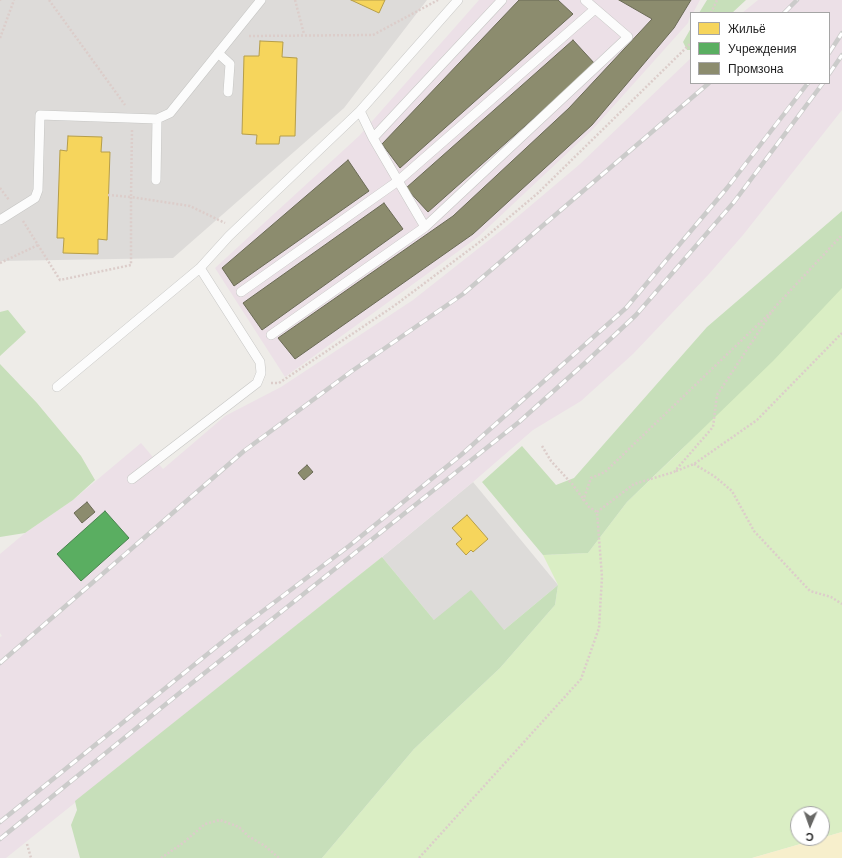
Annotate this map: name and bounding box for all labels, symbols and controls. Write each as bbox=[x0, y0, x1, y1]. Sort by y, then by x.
legend bbox=[690, 12, 830, 84]
text: Жильё bbox=[728, 21, 766, 35]
text: Учреждения bbox=[728, 41, 797, 55]
text: Промзона bbox=[728, 61, 783, 75]
north arrow bbox=[790, 806, 830, 846]
text: С bbox=[805, 831, 814, 844]

